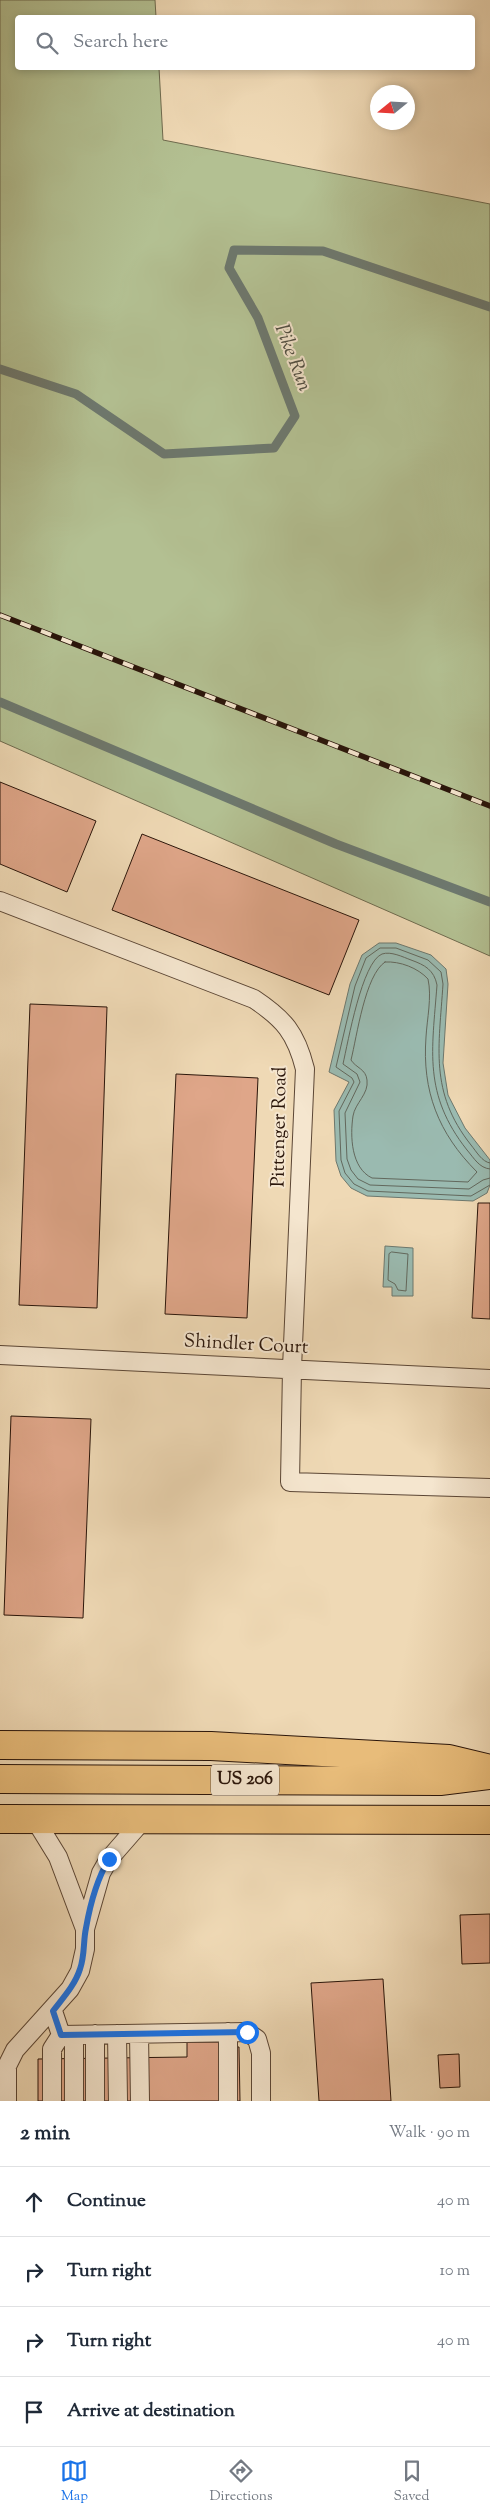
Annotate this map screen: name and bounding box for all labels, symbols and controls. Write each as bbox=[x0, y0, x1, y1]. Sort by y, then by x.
search box bbox=[15, 15, 475, 70]
icon: search bbox=[33, 29, 61, 57]
text: Search here bbox=[73, 29, 168, 56]
north arrow bbox=[370, 85, 415, 130]
water label: Pike Run bbox=[266, 320, 318, 396]
street label: Pittenger Road bbox=[265, 1066, 295, 1188]
street label: Shindler Court bbox=[183, 1328, 309, 1362]
road number: US 206 bbox=[211, 1764, 279, 1796]
route end bbox=[98, 1848, 121, 1871]
route start bbox=[236, 2021, 259, 2044]
text: 2 min bbox=[20, 2119, 70, 2149]
text: Walk · 90 m bbox=[389, 2122, 470, 2145]
icon: ahead bbox=[20, 2188, 48, 2216]
text: Continue bbox=[67, 2188, 146, 2215]
text: 40 m bbox=[437, 2190, 470, 2213]
icon: right bbox=[20, 2258, 48, 2286]
text: Turn right bbox=[67, 2258, 151, 2285]
text: 10 m bbox=[440, 2260, 470, 2283]
icon: right bbox=[20, 2328, 48, 2356]
text: Turn right bbox=[67, 2328, 151, 2355]
text: 40 m bbox=[437, 2330, 470, 2353]
icon: arrive bbox=[20, 2398, 48, 2426]
text: Arrive at destination bbox=[67, 2398, 235, 2425]
tab: Map bbox=[60, 2457, 88, 2507]
tab: Directions bbox=[209, 2457, 273, 2507]
tab: Saved bbox=[394, 2457, 429, 2507]

